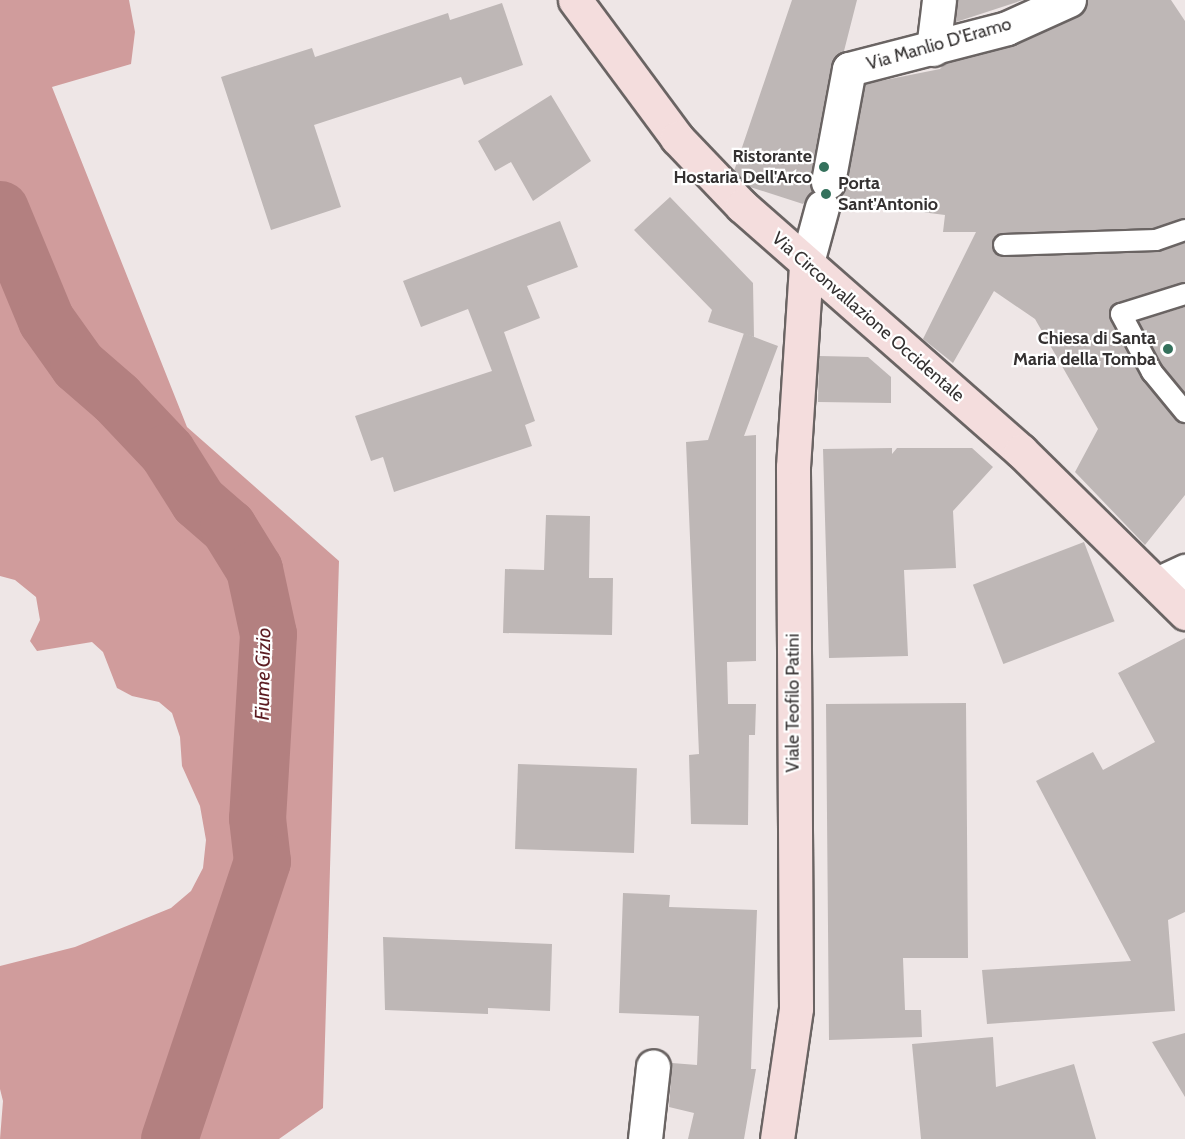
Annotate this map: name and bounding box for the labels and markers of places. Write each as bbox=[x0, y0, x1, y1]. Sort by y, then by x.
place label: Ristorante Hostaria Dell'Arco bbox=[673, 146, 812, 188]
marker: Ristorante Hostaria Dell'Arco bbox=[817, 160, 831, 174]
place label: Porta Sant'Antonio bbox=[838, 173, 938, 216]
marker: Porta Sant'Antonio bbox=[819, 187, 833, 201]
place label: Chiesa di Santa Maria della Tomba bbox=[1013, 328, 1156, 370]
marker: Chiesa di Santa Maria della Tomba bbox=[1161, 342, 1175, 356]

